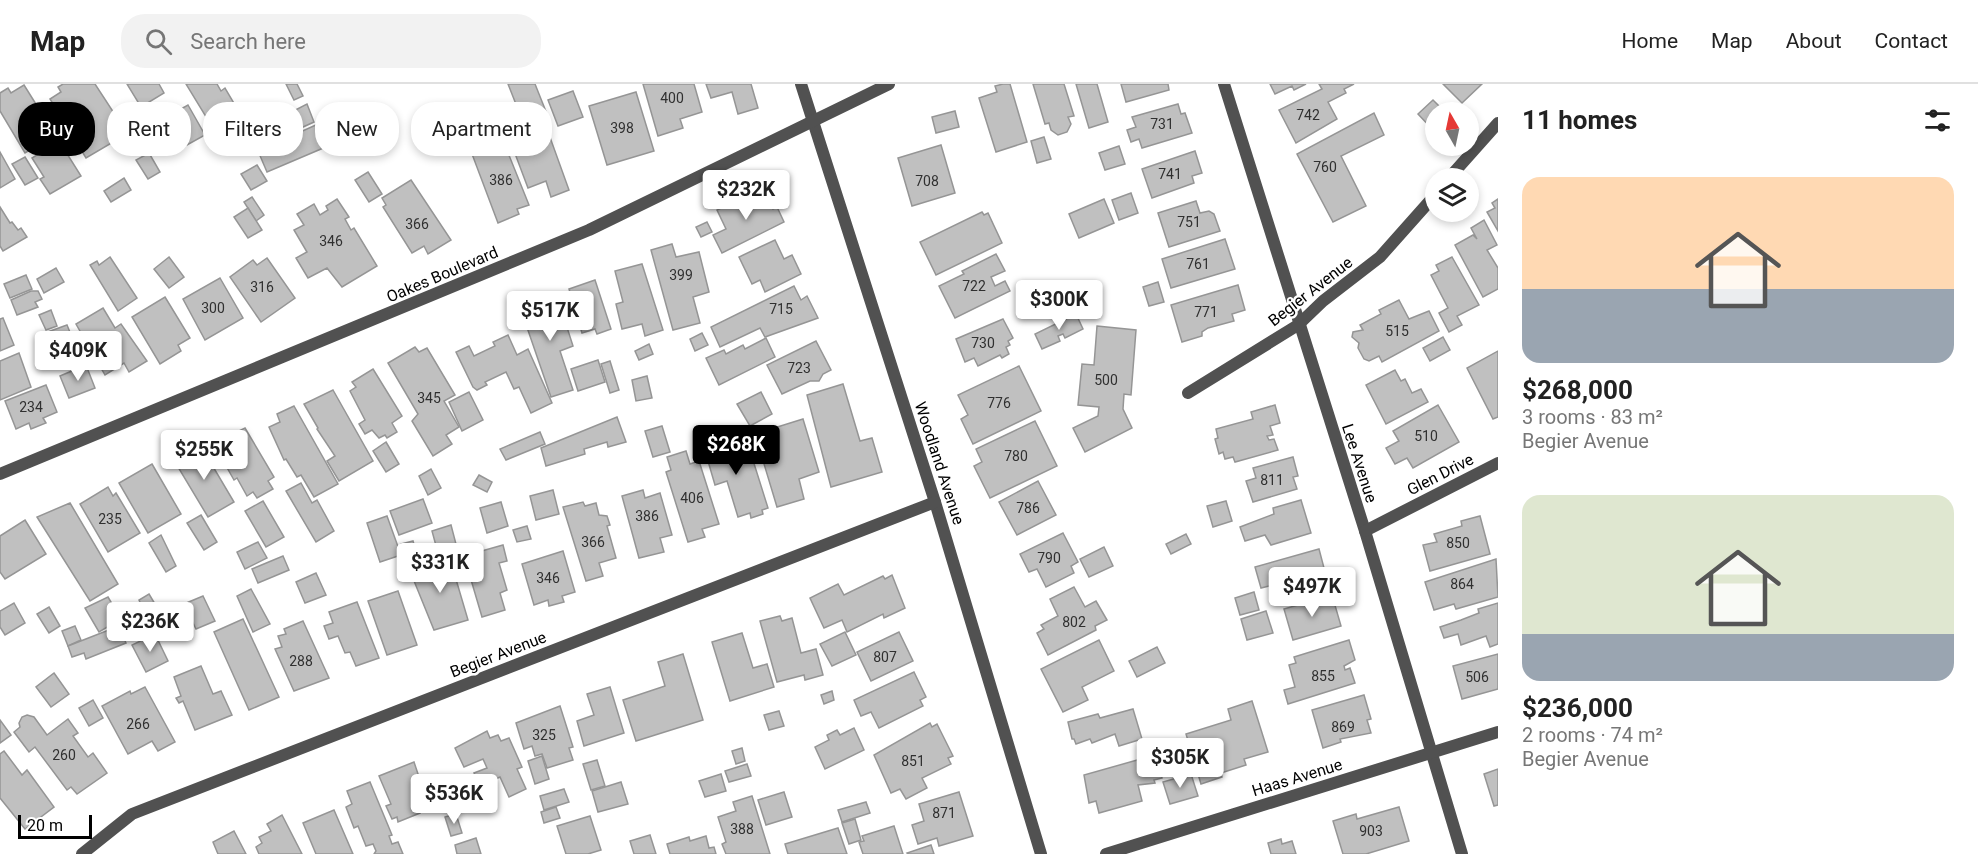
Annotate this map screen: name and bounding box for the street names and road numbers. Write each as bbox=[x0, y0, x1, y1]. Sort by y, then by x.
street label: Oakes Boulevard bbox=[384, 242, 501, 306]
street label: Begier Avenue bbox=[1264, 253, 1356, 330]
street label: Woodland Avenue bbox=[911, 399, 968, 527]
street label: Lee Avenue bbox=[1338, 421, 1381, 505]
street label: Glen Drive bbox=[1404, 450, 1477, 499]
street label: Begier Avenue bbox=[447, 627, 549, 682]
street label: Haas Avenue bbox=[1250, 755, 1345, 800]

